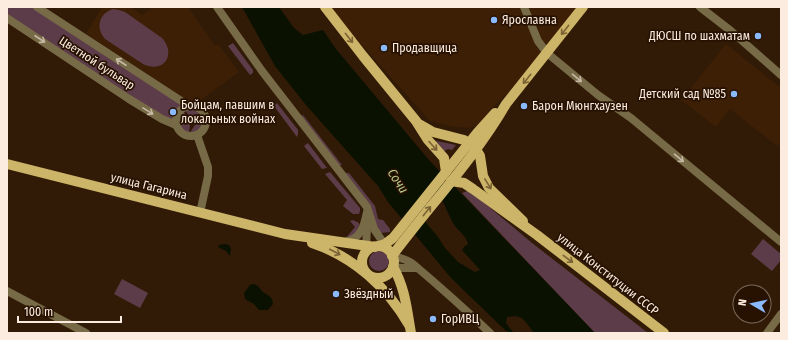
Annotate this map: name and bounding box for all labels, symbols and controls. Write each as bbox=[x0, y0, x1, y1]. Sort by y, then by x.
place label: Ярославна bbox=[502, 13, 557, 27]
marker: Ярославна bbox=[489, 15, 499, 25]
one-way arrow bbox=[561, 24, 570, 35]
place label: ДЮСШ по шахматам bbox=[648, 29, 750, 43]
marker: ДЮСШ по шахматам bbox=[753, 31, 763, 41]
street label: Цветной бульвар bbox=[57, 33, 137, 93]
one-way arrow bbox=[345, 33, 353, 44]
one-way arrow bbox=[34, 35, 45, 43]
place label: Продавщица bbox=[392, 41, 457, 55]
marker: Продавщица bbox=[379, 43, 389, 53]
one-way arrow bbox=[115, 58, 127, 66]
one-way arrow bbox=[522, 73, 531, 84]
one-way arrow bbox=[572, 73, 583, 82]
place label: Детский сад №85 bbox=[638, 87, 726, 101]
marker: Детский сад №85 bbox=[729, 89, 739, 99]
place label: Бойцам, павшим в локальных войнах bbox=[181, 98, 276, 126]
place label: Барон Мюнгхаузен bbox=[532, 99, 628, 113]
marker: Барон Мюнгхаузен bbox=[519, 101, 529, 111]
one-way arrow bbox=[142, 107, 154, 115]
marker: Бойцам, павшим в локальных войнах bbox=[168, 107, 178, 117]
one-way arrow bbox=[429, 141, 438, 151]
one-way arrow bbox=[674, 154, 685, 163]
water label: Сочи bbox=[384, 166, 412, 196]
street label: улица Гагарина bbox=[109, 170, 189, 202]
one-way arrow bbox=[483, 179, 492, 190]
one-way arrow bbox=[423, 205, 432, 216]
street label: улица Конституции СССР bbox=[555, 230, 661, 318]
one-way arrow bbox=[329, 249, 341, 256]
one-way arrow bbox=[562, 255, 573, 263]
north arrow bbox=[732, 284, 772, 324]
place label: Звёздный bbox=[344, 287, 393, 301]
marker: Звёздный bbox=[331, 289, 341, 299]
scale bar bbox=[18, 298, 121, 324]
text: N bbox=[736, 298, 750, 307]
text: 100 m bbox=[24, 305, 53, 319]
place label: ГорИВЦ bbox=[441, 312, 479, 326]
marker: ГорИВЦ bbox=[428, 314, 438, 324]

